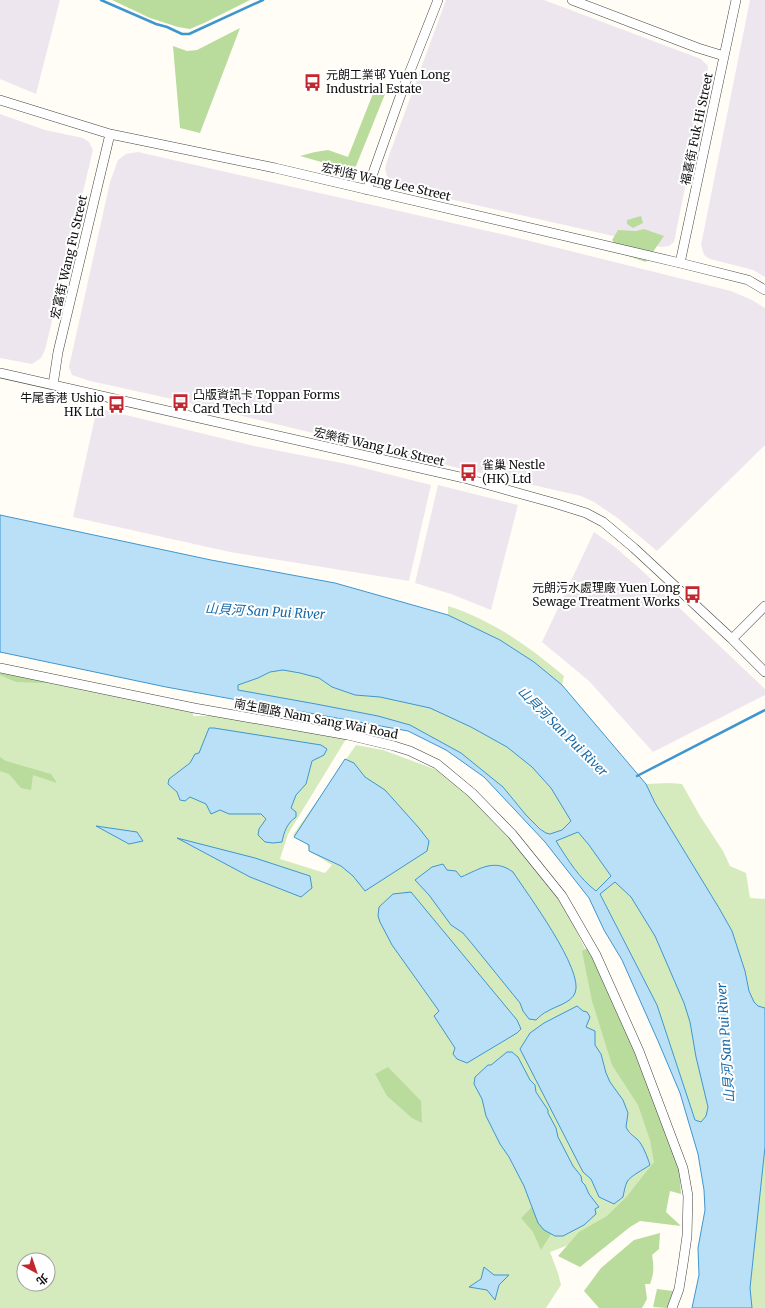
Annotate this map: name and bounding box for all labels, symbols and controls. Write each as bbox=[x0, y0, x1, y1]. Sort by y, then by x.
place label: 元朗工業邨 Yuen Long Industrial Estate bbox=[326, 67, 451, 96]
street label: 福喜街 Fuk Hi Street bbox=[677, 71, 716, 186]
bus stop icon: 元朗工業邨 Yuen Long Industrial Estate bbox=[303, 72, 323, 92]
street label: 宏利街 Wang Lee Street bbox=[320, 159, 452, 204]
street label: 宏富街 Wang Fu Street bbox=[47, 193, 90, 320]
place label: 凸版資訊卡 Toppan Forms Card Tech Ltd bbox=[193, 387, 340, 416]
place label: 牛尾香港 Ushio HK Ltd bbox=[20, 390, 104, 419]
bus stop icon: 凸版資訊卡 Toppan Forms Card Tech Ltd bbox=[170, 392, 190, 412]
bus stop icon: 牛尾香港 Ushio HK Ltd bbox=[107, 395, 127, 415]
street label: 宏樂街 Wang Lok Street bbox=[312, 424, 446, 469]
place label: 雀巢 Nestle (HK) Ltd bbox=[482, 457, 545, 486]
bus stop icon: 雀巢 Nestle (HK) Ltd bbox=[459, 462, 479, 482]
place label: 元朗污水處理廠 Yuen Long Sewage Treatment Works bbox=[532, 580, 681, 609]
bus stop icon: 元朗污水處理廠 Yuen Long Sewage Treatment Works bbox=[683, 585, 703, 605]
water label: 山貝河 San Pui River bbox=[204, 600, 326, 623]
water label: 山貝河 San Pui River bbox=[514, 683, 612, 780]
street label: 南生圍路 Nam Sang Wai Road bbox=[233, 695, 399, 742]
water label: 山貝河 San Pui River bbox=[713, 982, 738, 1104]
north arrow bbox=[16, 1252, 56, 1292]
text: 北 bbox=[34, 1271, 51, 1289]

